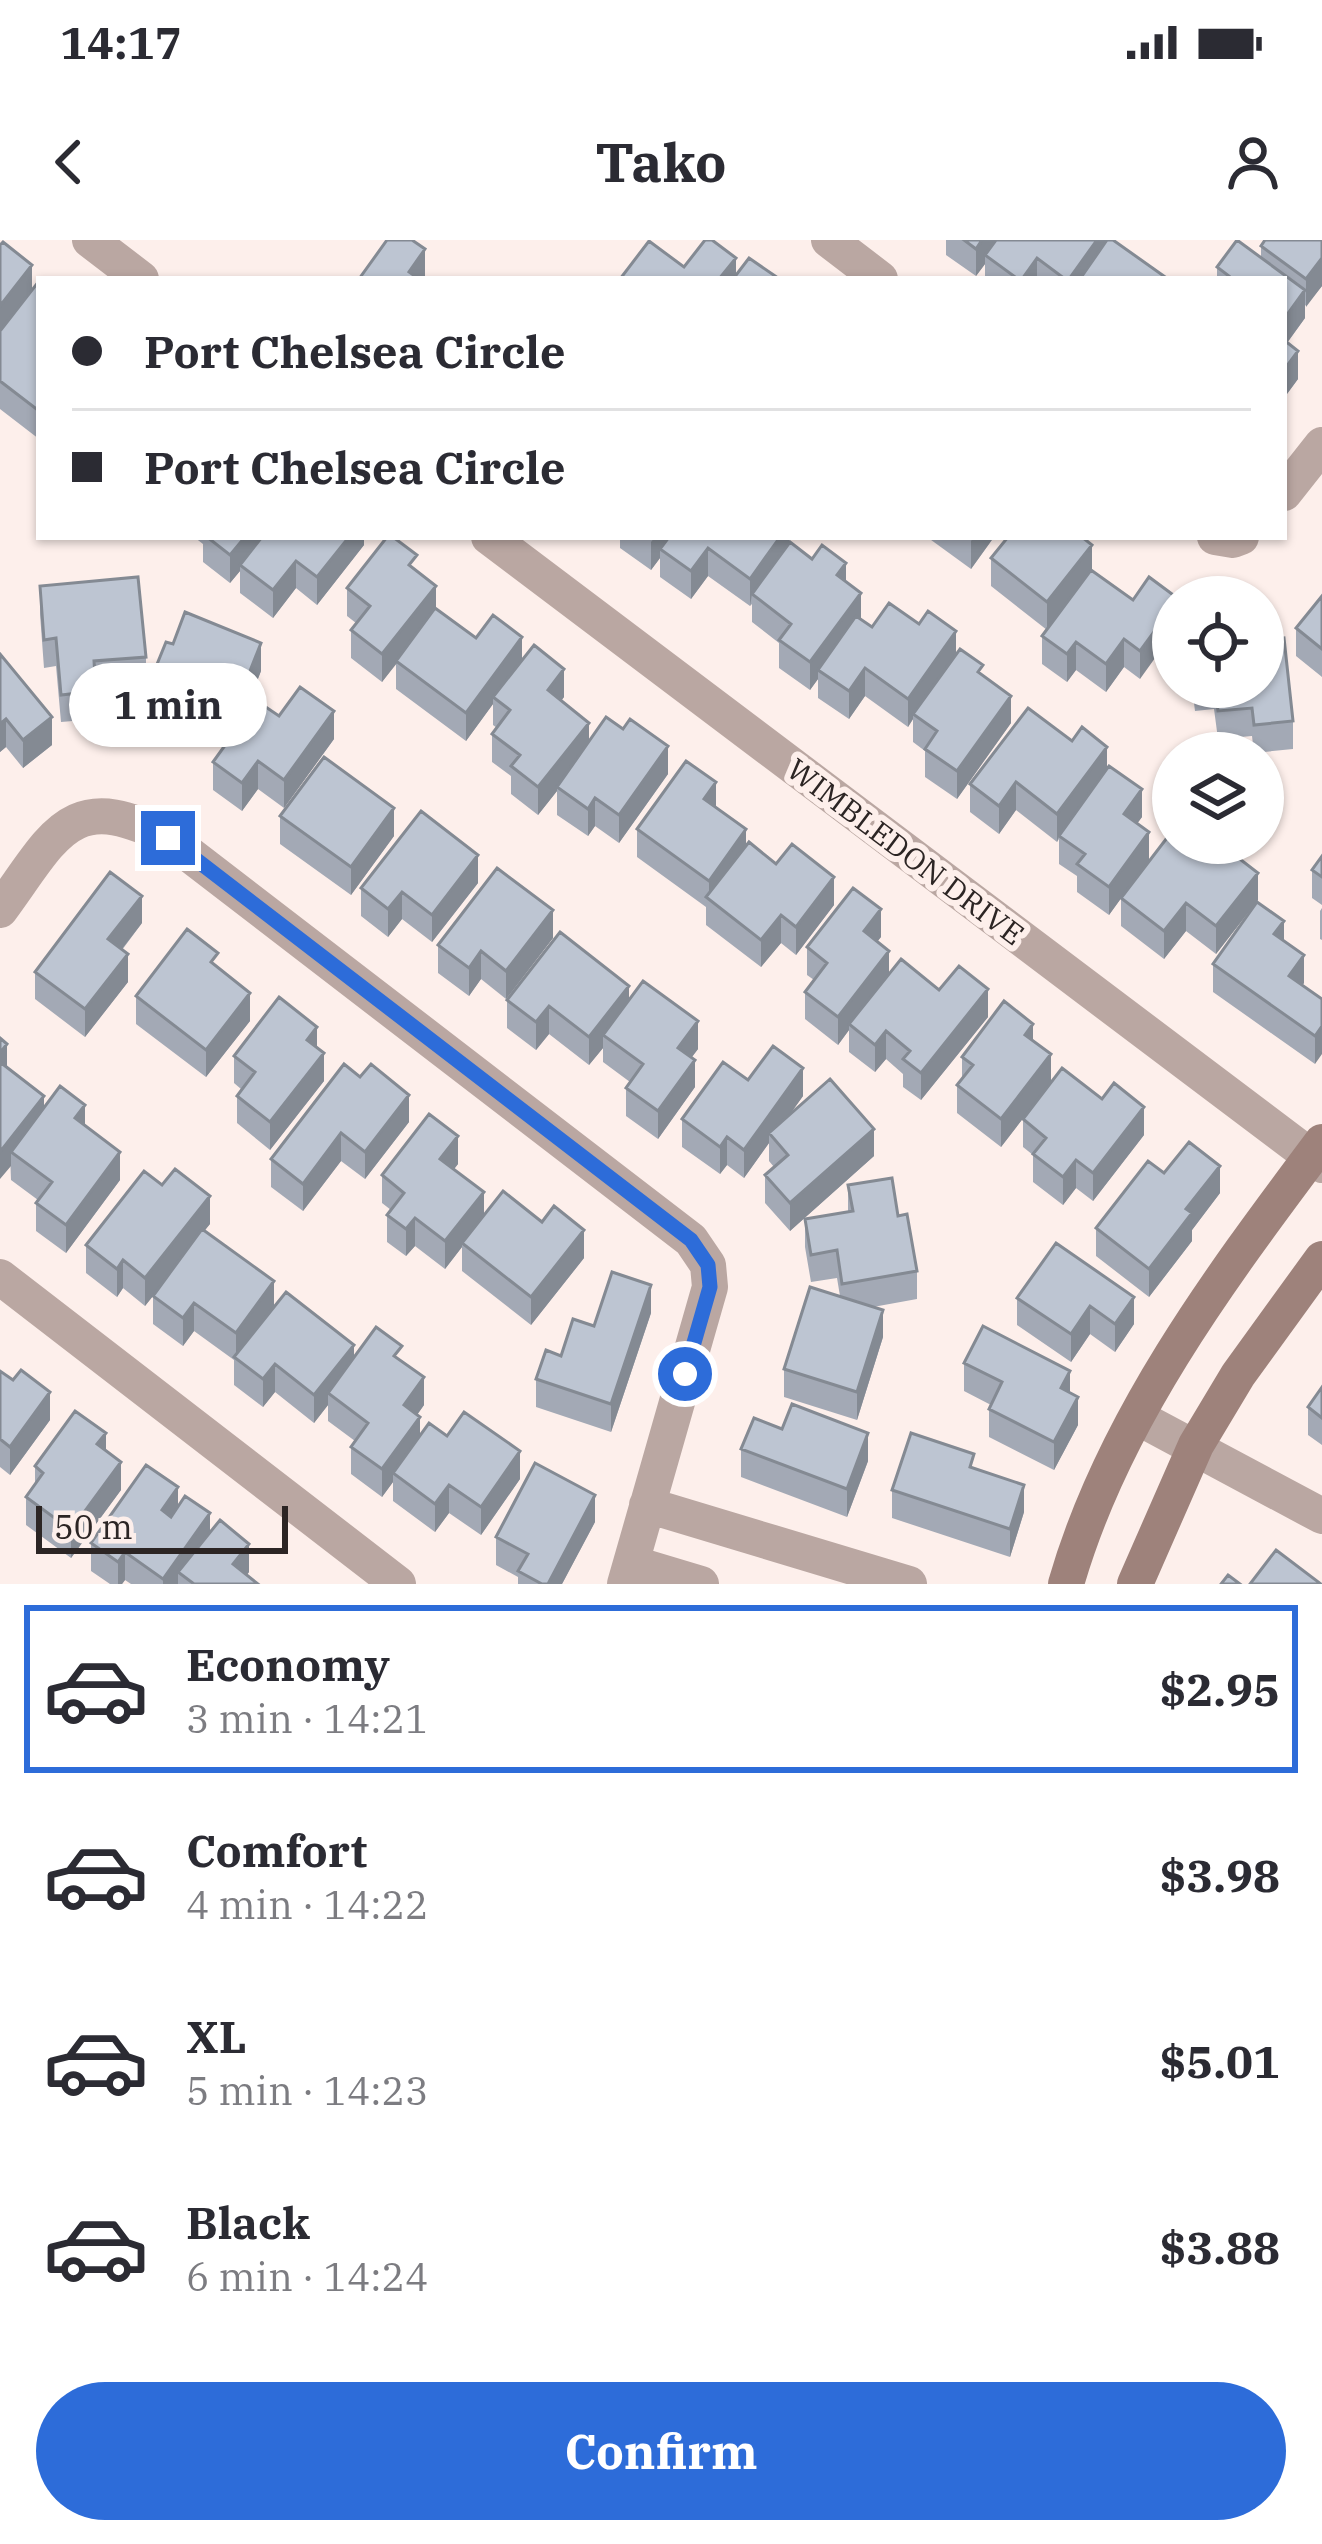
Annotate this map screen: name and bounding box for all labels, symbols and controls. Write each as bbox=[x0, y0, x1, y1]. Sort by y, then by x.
text: 14:17 bbox=[60, 13, 182, 71]
text: Tako bbox=[595, 127, 727, 197]
icon: back bbox=[36, 129, 102, 195]
icon: person bbox=[1220, 129, 1286, 195]
text: Port Chelsea Circle bbox=[144, 322, 565, 380]
text: Port Chelsea Circle bbox=[144, 438, 565, 496]
map controls bbox=[1152, 576, 1284, 864]
button: locate bbox=[1152, 576, 1284, 708]
callout: 1 min bbox=[69, 664, 267, 748]
text: 1 min bbox=[113, 679, 223, 730]
button: layers bbox=[1152, 732, 1284, 864]
street label: WIMBLEDON DRIVE bbox=[780, 749, 1032, 953]
route end bbox=[141, 811, 195, 865]
route start bbox=[658, 1347, 712, 1401]
scale bar bbox=[36, 1500, 288, 1553]
text: 50 m bbox=[54, 1505, 133, 1548]
icon: car bbox=[42, 1635, 150, 1743]
text: Economy bbox=[186, 1635, 390, 1693]
text: $2.95 bbox=[1160, 1660, 1280, 1718]
text: 3 min · 14:21 bbox=[186, 1693, 428, 1744]
icon: car bbox=[42, 1821, 150, 1929]
text: Comfort bbox=[186, 1821, 367, 1879]
text: $3.98 bbox=[1160, 1846, 1280, 1904]
text: 4 min · 14:22 bbox=[186, 1879, 428, 1930]
icon: car bbox=[42, 2007, 150, 2115]
text: XL bbox=[186, 2007, 247, 2065]
text: $5.01 bbox=[1160, 2032, 1280, 2090]
text: 5 min · 14:23 bbox=[186, 2065, 428, 2116]
icon: car bbox=[42, 2193, 150, 2301]
text: Black bbox=[186, 2193, 310, 2251]
text: $3.88 bbox=[1160, 2218, 1280, 2276]
text: 6 min · 14:24 bbox=[186, 2251, 428, 2302]
button: Confirm bbox=[36, 2382, 1286, 2520]

